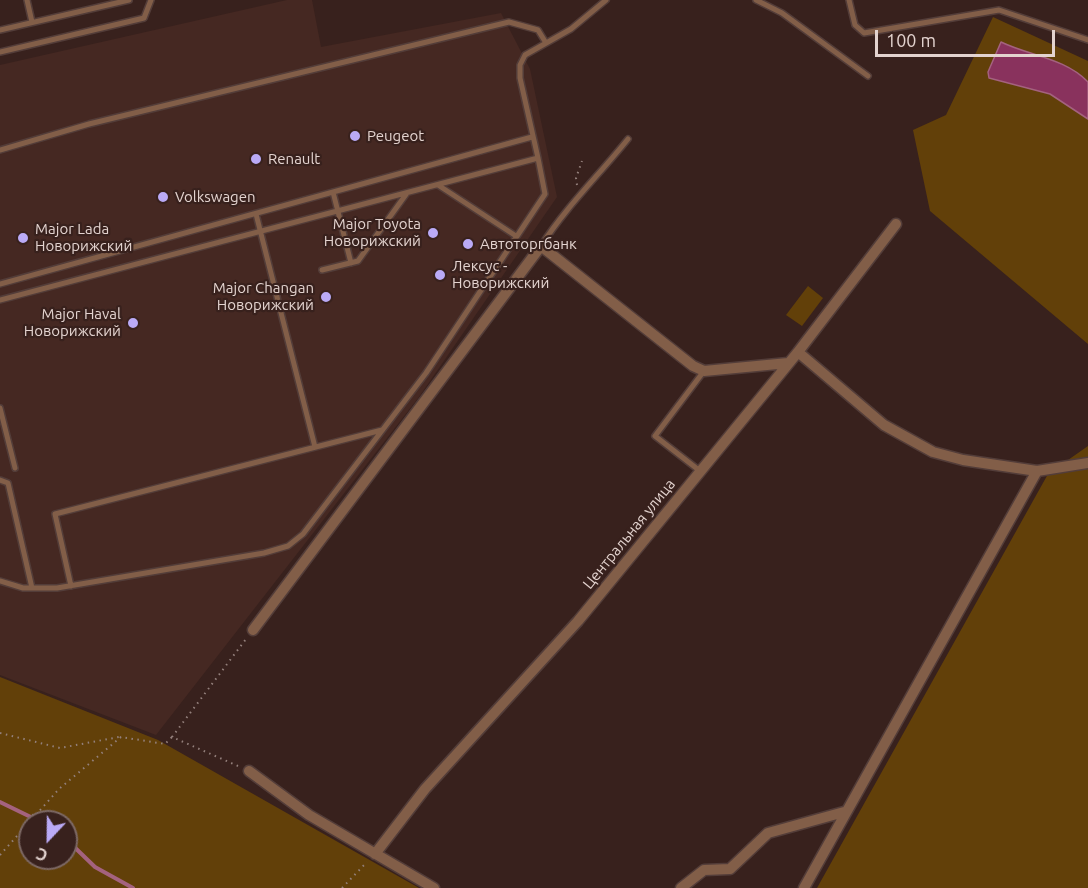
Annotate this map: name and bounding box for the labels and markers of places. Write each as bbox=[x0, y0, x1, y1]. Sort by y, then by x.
place label: Peugeot bbox=[367, 127, 424, 145]
marker: Peugeot bbox=[348, 129, 362, 143]
place label: Renault bbox=[268, 150, 320, 168]
marker: Renault bbox=[249, 152, 263, 166]
place label: Volkswagen bbox=[175, 188, 256, 206]
marker: Volkswagen bbox=[156, 190, 170, 204]
place label: Major Toyota Новорижский bbox=[324, 215, 421, 250]
place label: Major Lada Новорижский bbox=[35, 220, 132, 255]
marker: Major Toyota Новорижский bbox=[426, 226, 440, 240]
marker: Major Lada Новорижский bbox=[16, 231, 30, 245]
place label: Автоторгбанк bbox=[480, 235, 577, 253]
marker: Автоторгбанк bbox=[461, 237, 475, 251]
place label: Лексус - Новорижский bbox=[452, 257, 549, 292]
marker: Лексус - Новорижский bbox=[433, 268, 447, 282]
place label: Major Changan Новорижский bbox=[213, 279, 314, 314]
marker: Major Changan Новорижский bbox=[319, 290, 333, 304]
place label: Major Haval Новорижский bbox=[24, 305, 121, 340]
marker: Major Haval Новорижский bbox=[126, 316, 140, 330]

